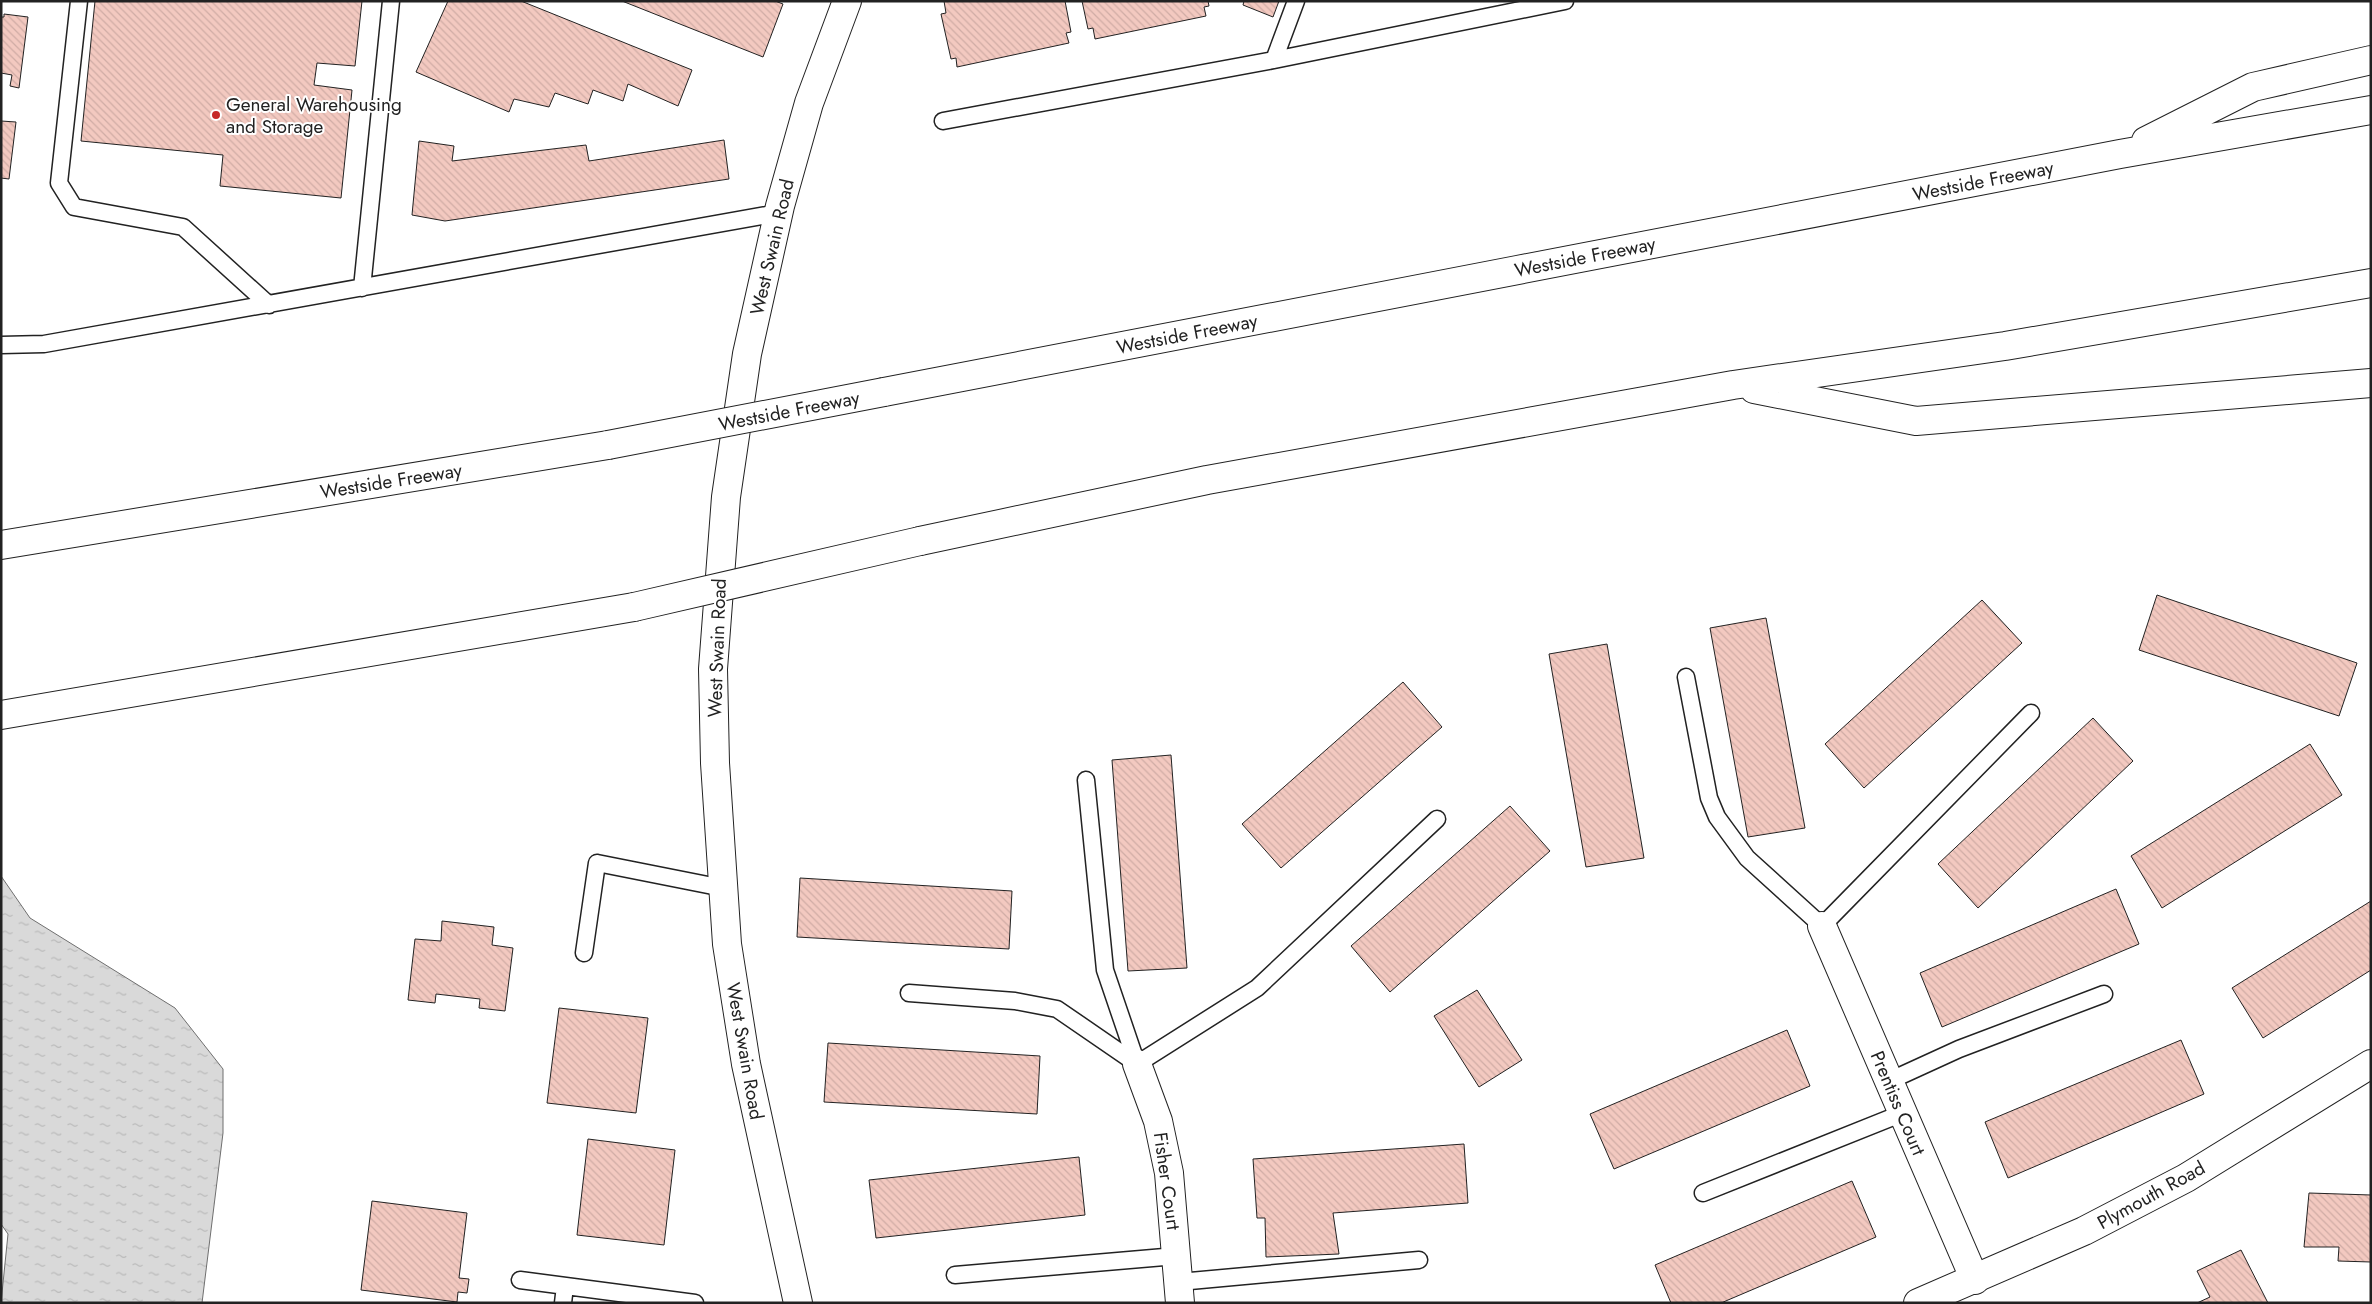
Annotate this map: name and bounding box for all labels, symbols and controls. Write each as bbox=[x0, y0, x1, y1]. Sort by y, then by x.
place label: General Warehousing and Storage bbox=[226, 91, 402, 140]
marker: General Warehousing and Storage bbox=[210, 109, 222, 121]
street label: Westside Freeway bbox=[1910, 154, 2056, 208]
street label: West Swain Road bbox=[743, 176, 801, 318]
street label: Westside Freeway bbox=[1512, 230, 1658, 284]
street label: Westside Freeway bbox=[1114, 307, 1260, 361]
street label: Westside Freeway bbox=[716, 384, 862, 438]
street label: Westside Freeway bbox=[318, 456, 464, 506]
street label: West Swain Road bbox=[701, 578, 733, 718]
street label: West Swain Road bbox=[720, 980, 770, 1122]
street label: Prentiss Court bbox=[1864, 1047, 1932, 1160]
street label: Fisher Court bbox=[1147, 1130, 1187, 1232]
street label: Plymouth Road bbox=[2092, 1154, 2210, 1236]

